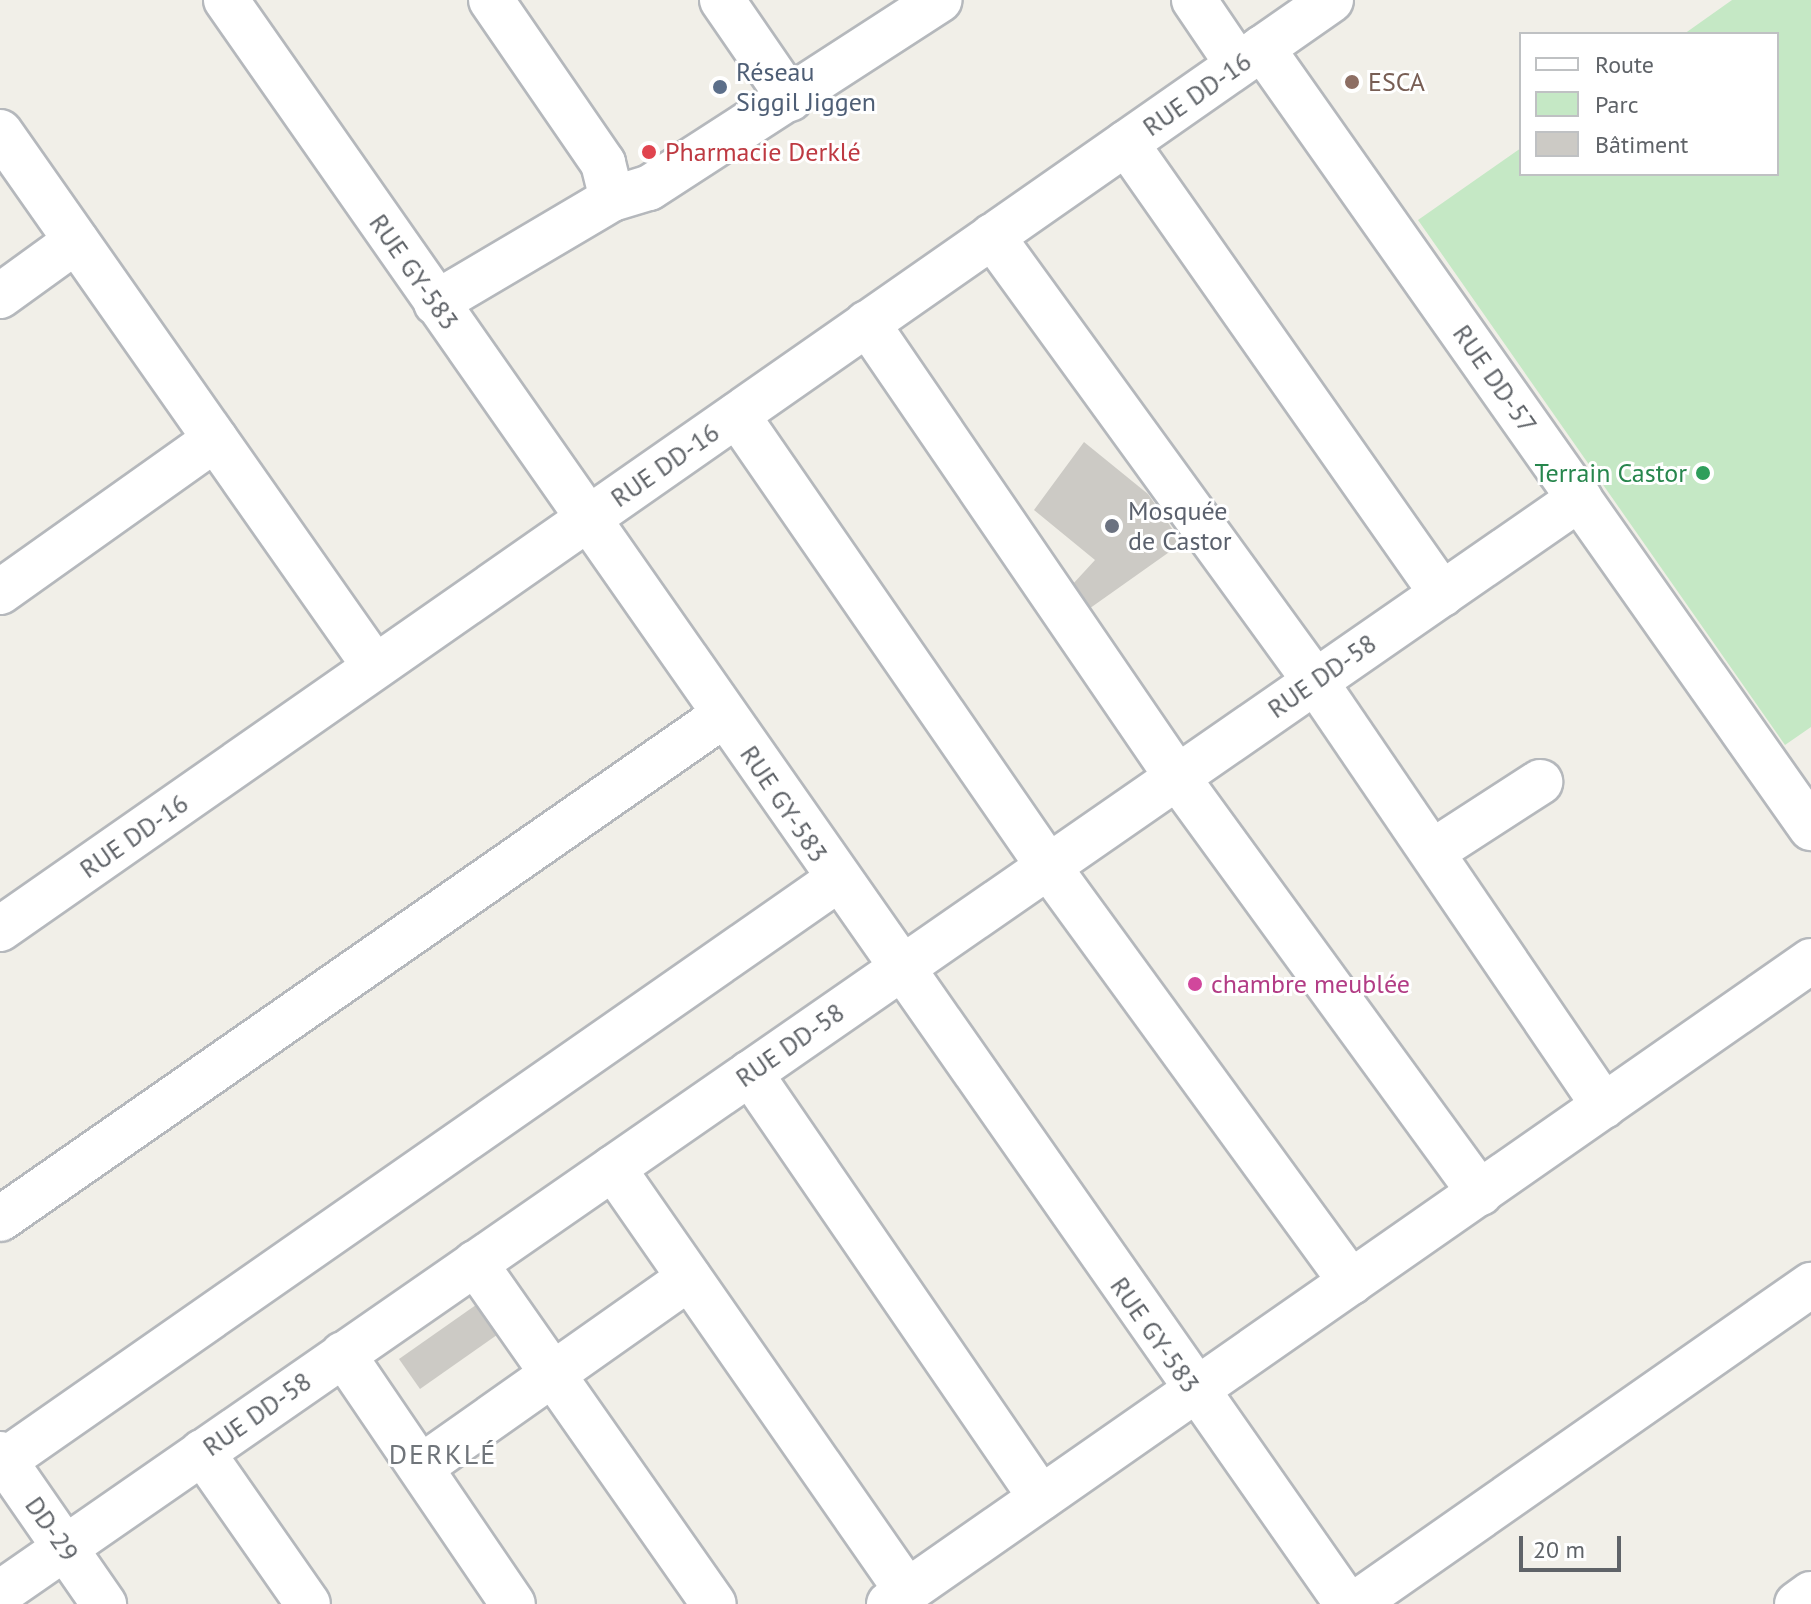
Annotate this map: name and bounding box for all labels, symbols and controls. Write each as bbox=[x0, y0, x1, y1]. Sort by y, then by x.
legend bbox=[1519, 32, 1779, 176]
street label: RUE DD-16 bbox=[1137, 45, 1257, 143]
text: Route bbox=[1595, 49, 1654, 80]
place label: Réseau Siggil Jiggen bbox=[736, 56, 876, 118]
place label: ESCA bbox=[1368, 66, 1425, 98]
marker: ESCA bbox=[1343, 73, 1361, 91]
marker: Réseau Siggil Jiggen bbox=[711, 78, 729, 96]
text: Parc bbox=[1595, 89, 1638, 120]
text: Bâtiment bbox=[1595, 129, 1688, 160]
place label: Pharmacie Derklé bbox=[665, 136, 861, 168]
marker: Pharmacie Derklé bbox=[640, 143, 658, 161]
street label: RUE GY-583 bbox=[363, 208, 465, 336]
street label: RUE DD-57 bbox=[1446, 319, 1544, 439]
street label: RUE DD-16 bbox=[605, 416, 725, 514]
place label: Terrain Castor bbox=[1534, 457, 1687, 489]
marker: Terrain Castor bbox=[1694, 464, 1712, 482]
place label: Mosquée de Castor bbox=[1128, 495, 1232, 556]
marker: Mosquée de Castor bbox=[1103, 517, 1121, 535]
street label: RUE DD-58 bbox=[1262, 627, 1382, 725]
street label: RUE GY-583 bbox=[734, 740, 834, 868]
street label: RUE DD-16 bbox=[74, 787, 194, 885]
place label: chambre meublée bbox=[1211, 968, 1410, 1000]
marker: chambre meublée bbox=[1186, 975, 1204, 993]
street label: RUE DD-58 bbox=[730, 996, 850, 1094]
street label: RUE GY-583 bbox=[1104, 1271, 1206, 1399]
street label: RUE DD-58 bbox=[197, 1365, 317, 1463]
district label: DERKLÉ bbox=[389, 1437, 497, 1471]
street label: DD-29 bbox=[19, 1491, 85, 1567]
scale bar bbox=[1523, 1520, 1625, 1570]
text: 20 m bbox=[1533, 1534, 1585, 1565]

